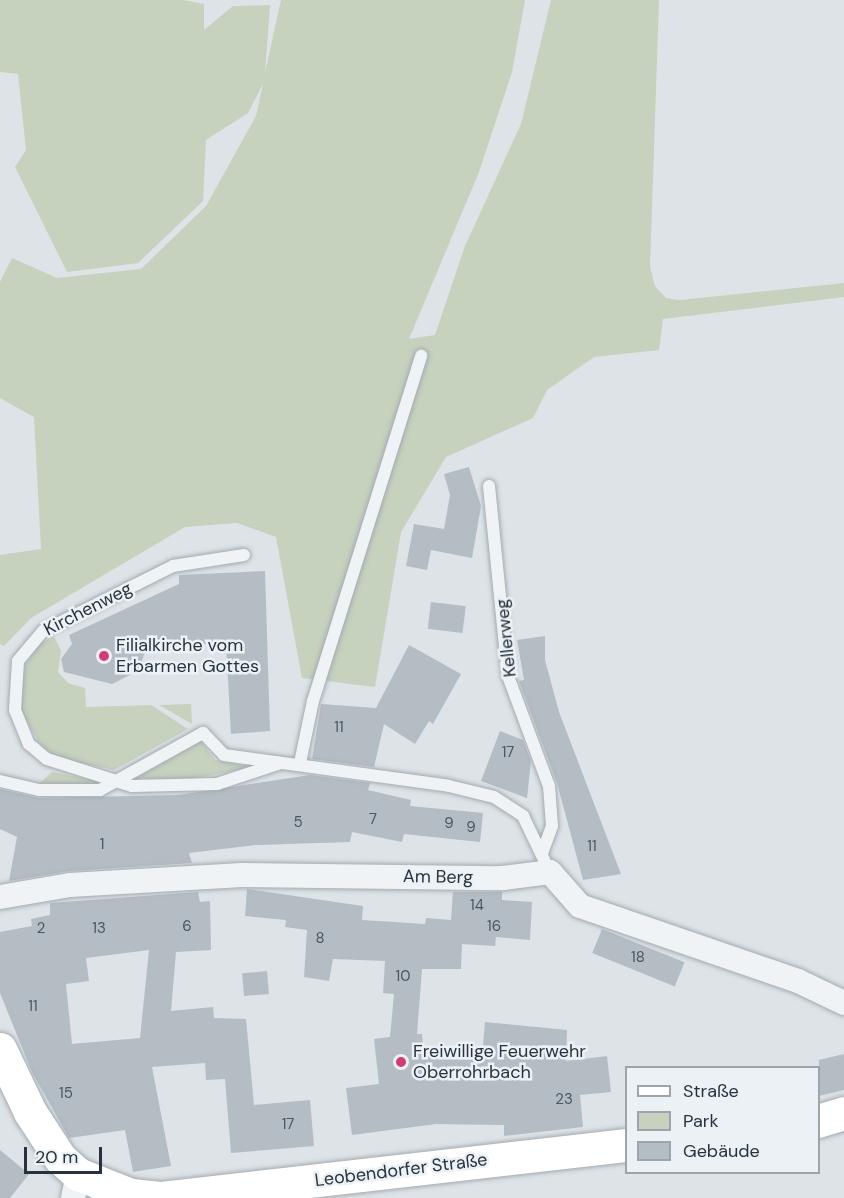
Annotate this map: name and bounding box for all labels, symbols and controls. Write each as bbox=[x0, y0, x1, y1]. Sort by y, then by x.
street label: Kirchenweg bbox=[40, 578, 136, 640]
street label: Kellerweg bbox=[491, 598, 521, 678]
place label: Filialkirche vom Erbarmen Gottes bbox=[116, 635, 259, 678]
marker: Filialkirche vom Erbarmen Gottes bbox=[97, 649, 111, 663]
house number: 11 bbox=[334, 719, 344, 737]
house number: 17 bbox=[502, 744, 514, 762]
house number: 7 bbox=[369, 811, 377, 829]
house number: 5 bbox=[293, 814, 303, 832]
house number: 9 bbox=[444, 815, 454, 833]
house number: 9 bbox=[466, 819, 476, 837]
house number: 1 bbox=[100, 836, 104, 854]
house number: 11 bbox=[587, 838, 597, 856]
street label: Am Berg bbox=[403, 866, 473, 888]
house number: 14 bbox=[470, 897, 484, 915]
house number: 6 bbox=[182, 918, 192, 936]
house number: 16 bbox=[487, 918, 501, 936]
house number: 2 bbox=[37, 920, 45, 938]
house number: 13 bbox=[92, 920, 106, 938]
house number: 8 bbox=[315, 930, 325, 948]
house number: 18 bbox=[631, 949, 645, 967]
house number: 10 bbox=[396, 968, 410, 986]
house number: 11 bbox=[28, 998, 38, 1016]
place label: Freiwillige Feuerwehr Oberrohrbach bbox=[413, 1041, 586, 1084]
marker: Freiwillige Feuerwehr Oberrohrbach bbox=[394, 1055, 408, 1069]
legend bbox=[625, 1066, 820, 1174]
text: Straße bbox=[683, 1079, 739, 1103]
house number: 15 bbox=[59, 1085, 73, 1103]
house number: 23 bbox=[555, 1091, 573, 1109]
text: Park bbox=[683, 1109, 719, 1133]
house number: 17 bbox=[282, 1116, 294, 1134]
scale bar bbox=[27, 1135, 105, 1173]
text: Gebäude bbox=[683, 1139, 760, 1163]
text: 20 m bbox=[35, 1145, 78, 1169]
street label: Leobendorfer Straße bbox=[313, 1149, 489, 1191]

